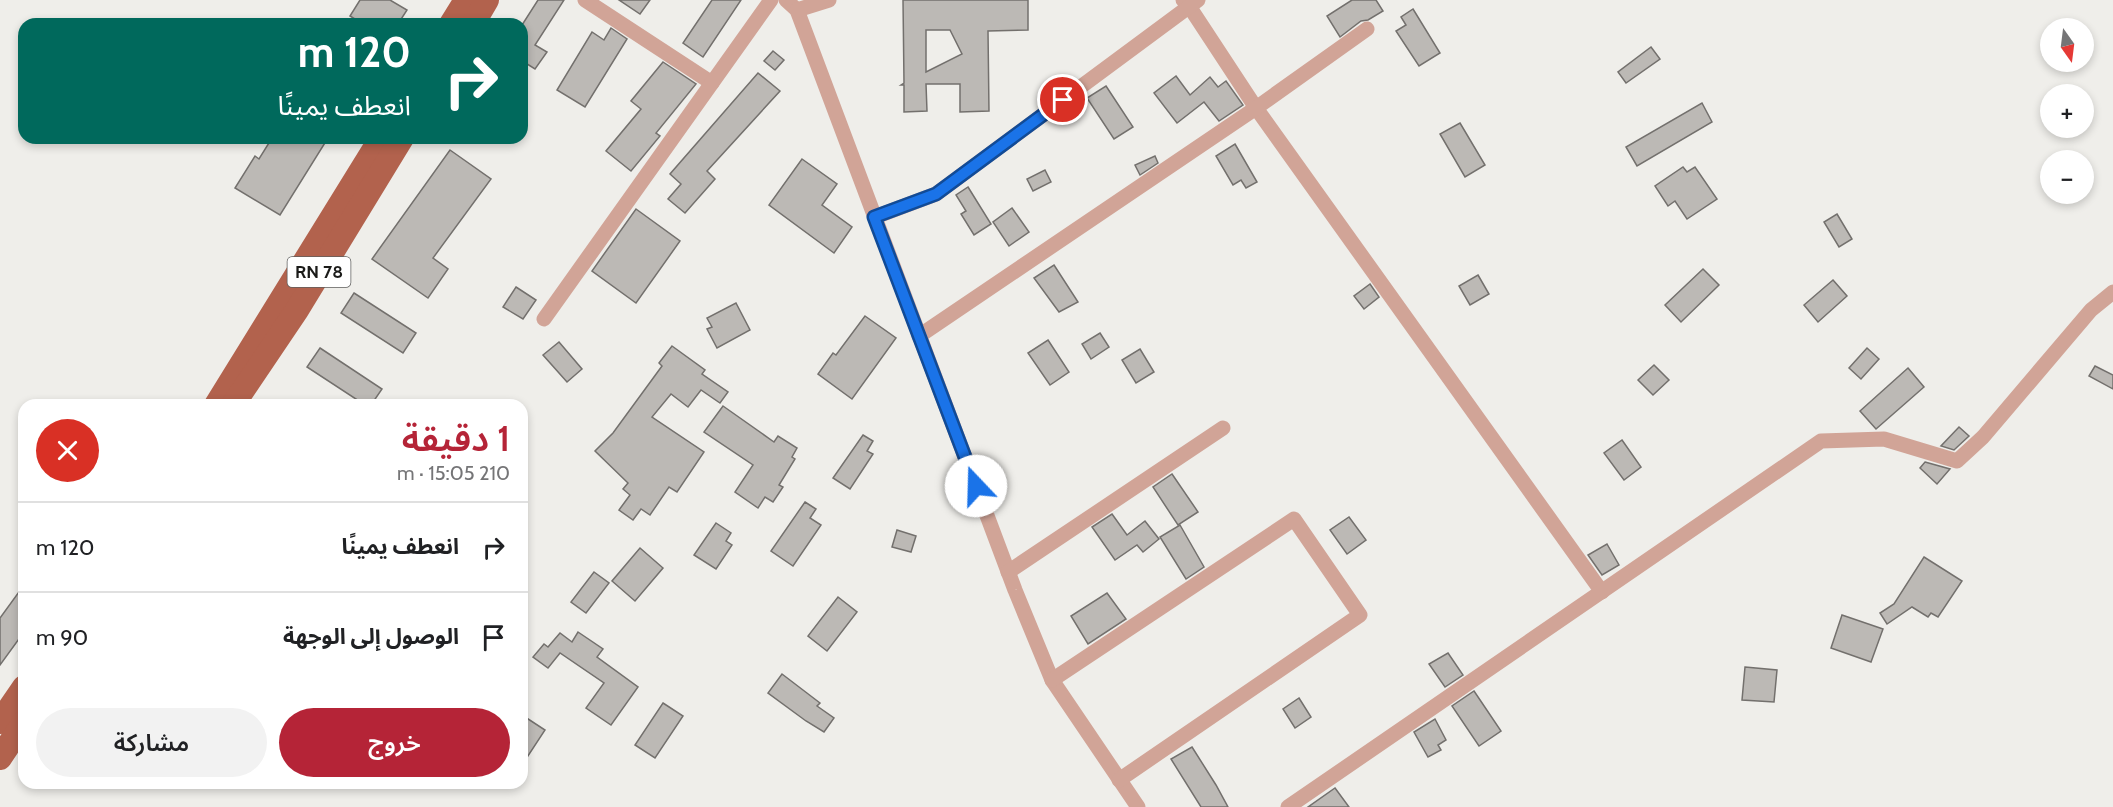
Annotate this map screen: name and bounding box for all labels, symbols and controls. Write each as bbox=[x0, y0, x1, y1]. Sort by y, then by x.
north arrow bbox=[2040, 18, 2094, 72]
map controls bbox=[2040, 18, 2094, 204]
text: 120 m bbox=[298, 26, 411, 78]
icon: right bbox=[432, 42, 510, 120]
pin bbox=[1037, 74, 1088, 125]
icon: arrive bbox=[1046, 83, 1079, 116]
button: + bbox=[2040, 84, 2094, 138]
text: انعطف يمينًا bbox=[277, 89, 411, 122]
button: − bbox=[2040, 150, 2094, 204]
road number: RN 78 bbox=[288, 257, 350, 287]
text: 1 دقيقة bbox=[402, 416, 510, 460]
button: close bbox=[36, 419, 99, 482]
position arrow bbox=[944, 454, 1008, 518]
text: 210 m · 15:05 bbox=[397, 461, 510, 485]
icon: right bbox=[477, 531, 510, 564]
text: انعطف يمينًا bbox=[342, 533, 459, 560]
text: 120 m bbox=[36, 534, 94, 561]
icon: arrive bbox=[477, 621, 510, 654]
text: الوصول إلى الوجهة bbox=[283, 623, 459, 650]
text: 90 m bbox=[36, 624, 88, 651]
button: مشاركة bbox=[36, 708, 267, 777]
button: خروج bbox=[279, 708, 510, 777]

